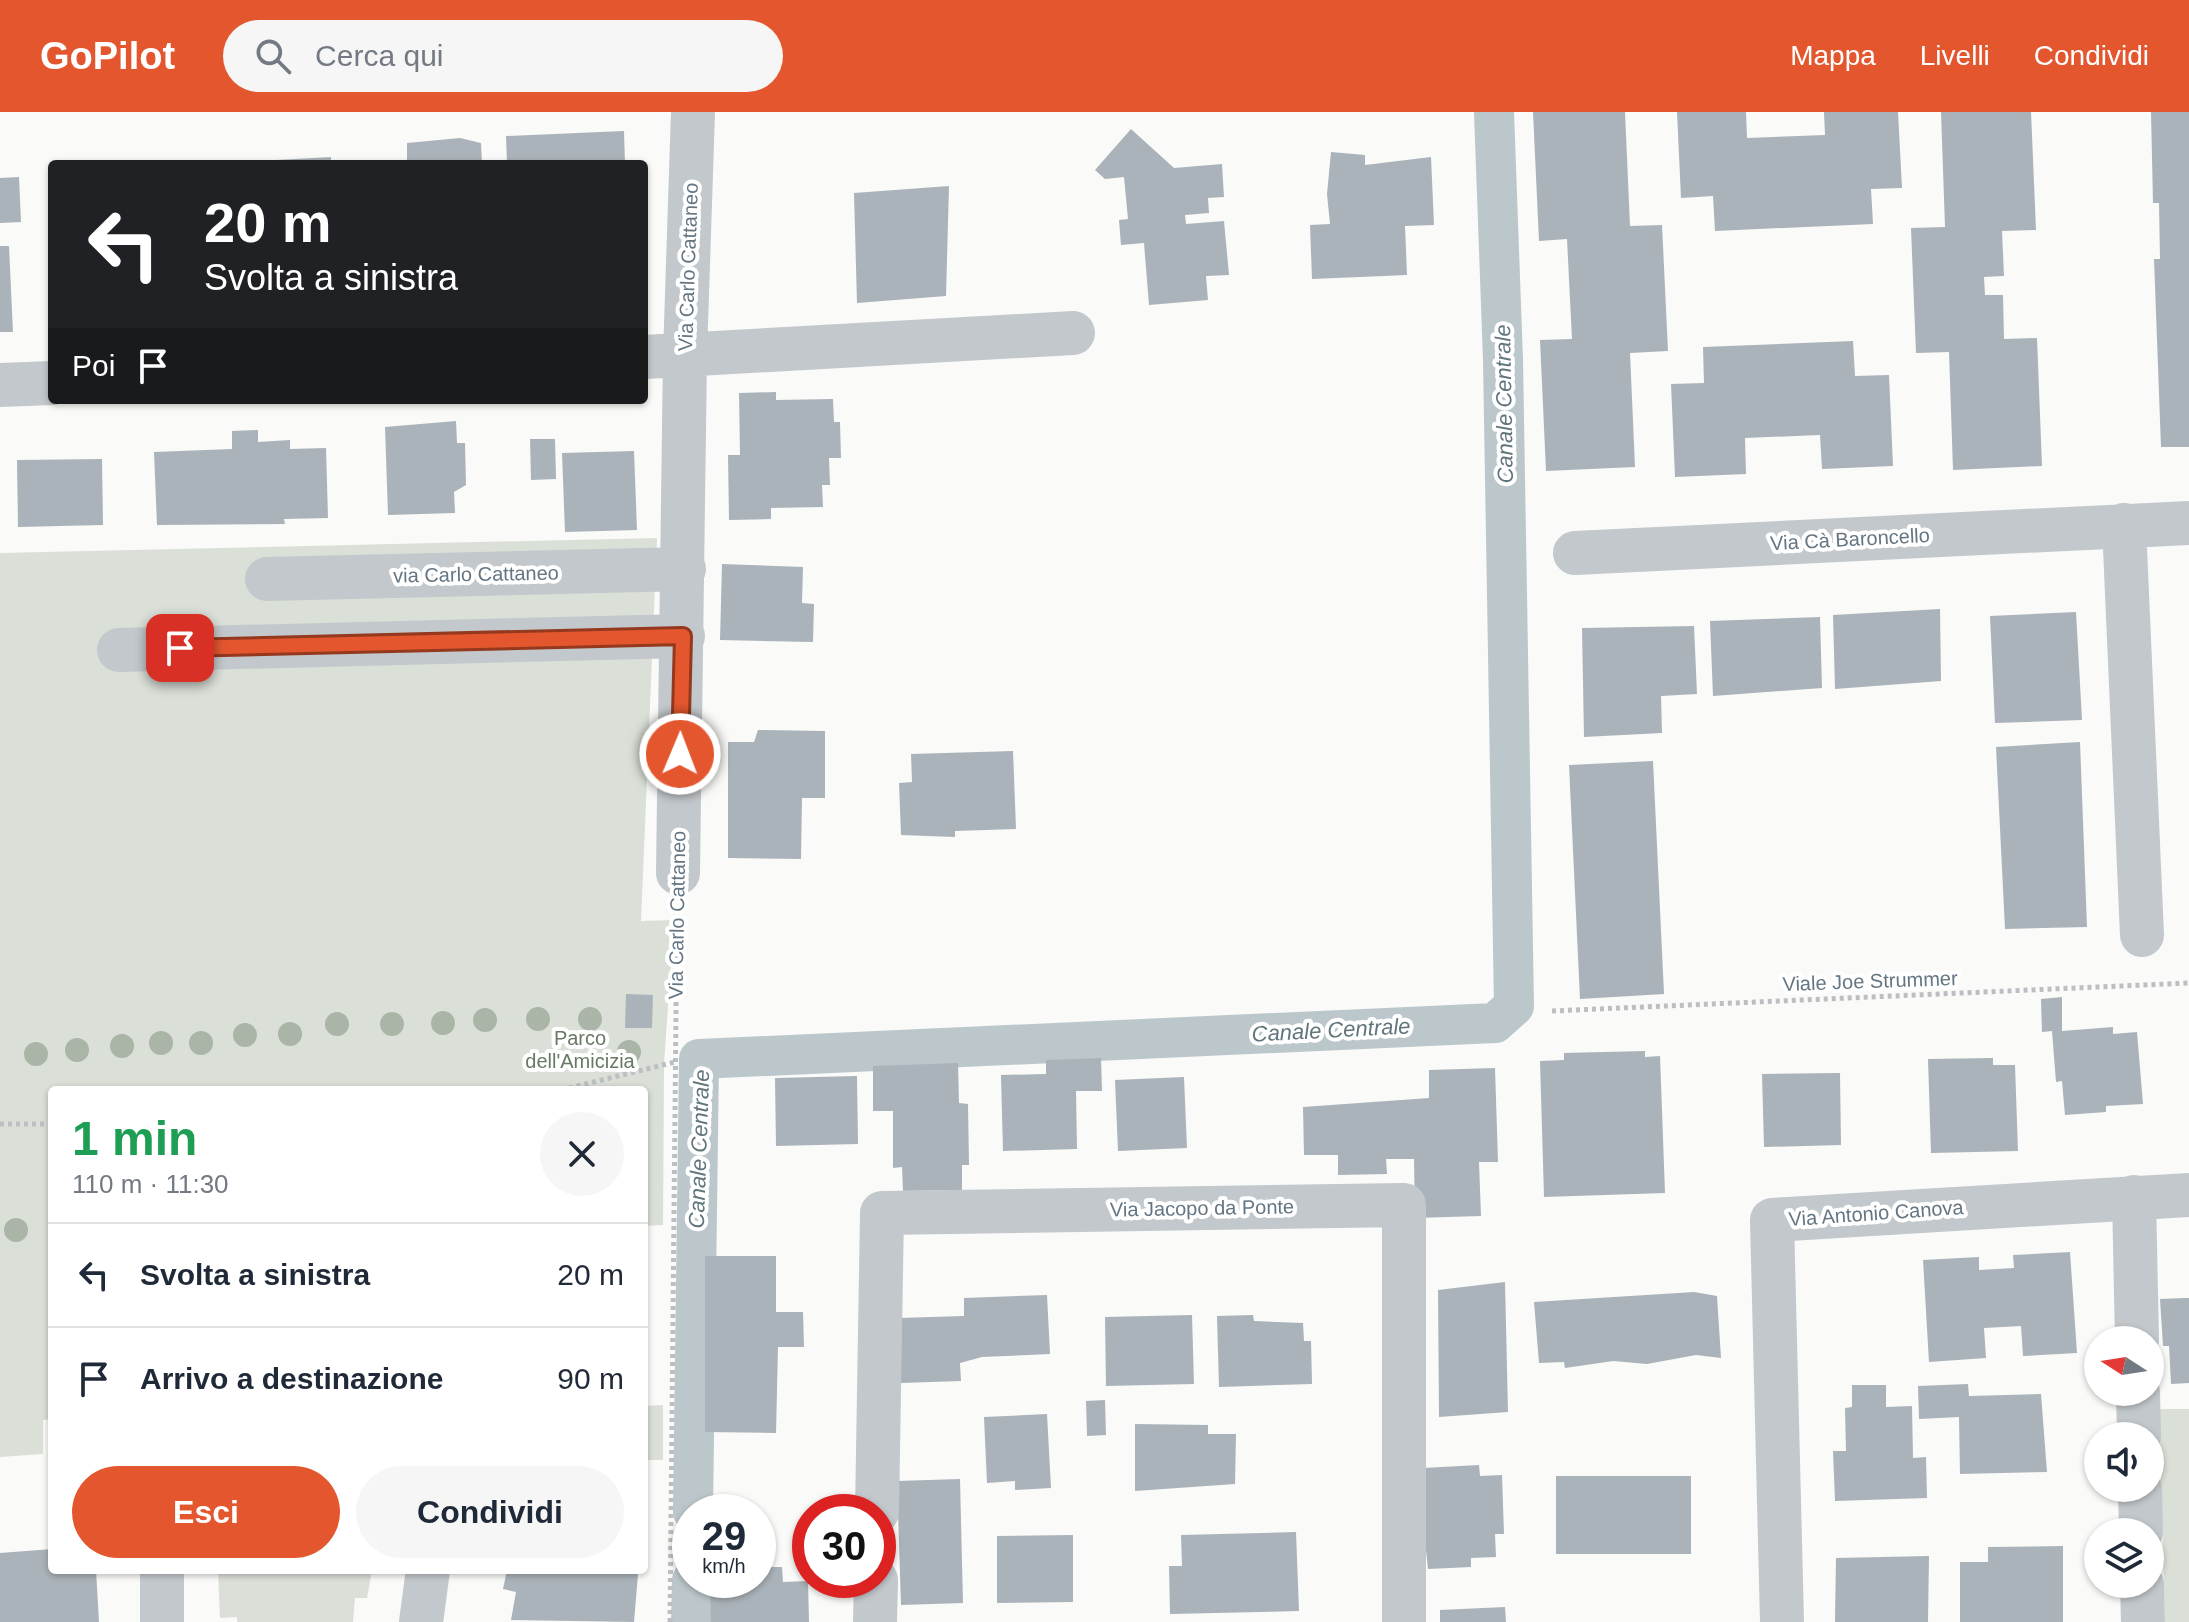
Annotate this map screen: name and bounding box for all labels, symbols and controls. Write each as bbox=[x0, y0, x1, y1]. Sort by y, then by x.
search box bbox=[223, 20, 783, 92]
icon: search bbox=[251, 34, 295, 78]
text: GoPilot bbox=[40, 35, 175, 77]
text: Cerca qui bbox=[315, 39, 444, 72]
text: Mappa bbox=[1790, 40, 1876, 71]
text: Livelli bbox=[1920, 40, 1990, 71]
text: Condividi bbox=[2034, 40, 2149, 71]
street label: Via Carlo Cattaneo bbox=[674, 182, 702, 352]
text: 20 m bbox=[204, 191, 332, 254]
icon: left bbox=[72, 192, 176, 296]
text: Svolta a sinistra bbox=[204, 257, 458, 298]
water label: Canale Centrale bbox=[1490, 324, 1518, 484]
icon: arrive bbox=[131, 344, 175, 388]
text: Poi bbox=[72, 349, 115, 382]
street label: Via Cà Baroncello bbox=[1770, 524, 1930, 554]
street label: via Carlo Cattaneo bbox=[393, 562, 559, 586]
pin bbox=[146, 614, 214, 682]
icon: arrive bbox=[158, 626, 202, 670]
position arrow bbox=[638, 712, 722, 796]
street label: Via Carlo Cattaneo bbox=[665, 831, 689, 999]
street label: Viale Joe Strummer bbox=[1782, 967, 1958, 995]
water label: Canale Centrale bbox=[1251, 1013, 1411, 1047]
park label: Parco dell'Amicizia bbox=[525, 1027, 636, 1072]
water label: Canale Centrale bbox=[684, 1069, 714, 1229]
text: 1 min bbox=[72, 1112, 197, 1165]
button: close bbox=[540, 1112, 624, 1196]
text: 110 m · 11:30 bbox=[72, 1169, 229, 1199]
street label: Via Jacopo da Ponte bbox=[1110, 1195, 1294, 1221]
street label: Via Antonio Canova bbox=[1788, 1196, 1965, 1230]
icon: left bbox=[72, 1253, 116, 1297]
text: Svolta a sinistra bbox=[140, 1258, 370, 1291]
text: 20 m bbox=[557, 1258, 624, 1291]
north arrow bbox=[2084, 1326, 2164, 1406]
map controls bbox=[2084, 1326, 2164, 1598]
icon: arrive bbox=[72, 1357, 116, 1401]
text: Arrivo a destinazione bbox=[140, 1362, 443, 1395]
text: 90 m bbox=[557, 1362, 624, 1395]
button: sound bbox=[2084, 1422, 2164, 1502]
button: Esci bbox=[72, 1466, 340, 1558]
button: Condividi bbox=[356, 1466, 624, 1558]
speed limit sign: 30 bbox=[792, 1494, 896, 1598]
text: 29 bbox=[702, 1514, 746, 1558]
button: layers bbox=[2084, 1518, 2164, 1598]
text: km/h bbox=[702, 1555, 746, 1577]

